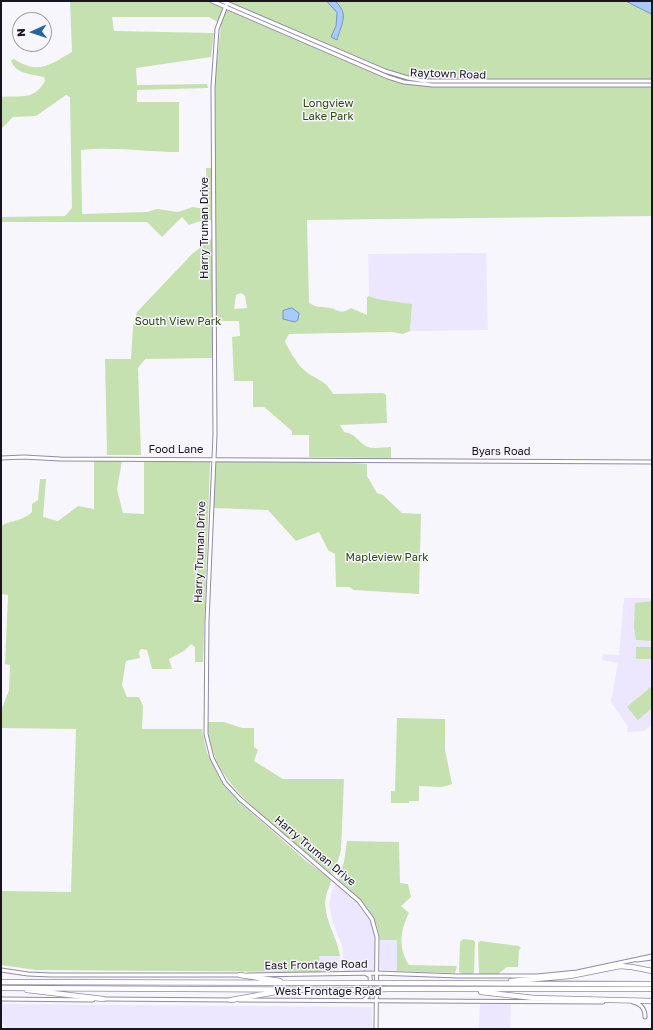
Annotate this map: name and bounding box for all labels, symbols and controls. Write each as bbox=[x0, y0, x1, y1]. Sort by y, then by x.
north arrow bbox=[12, 12, 52, 52]
text: N bbox=[14, 28, 27, 37]
street label: Raytown Road bbox=[410, 66, 486, 82]
park label: Longview Lake Park bbox=[302, 97, 354, 123]
street label: Harry Truman Drive bbox=[198, 177, 212, 279]
park label: South View Park bbox=[135, 315, 221, 329]
street label: Food Lane bbox=[149, 443, 203, 457]
street label: Byars Road bbox=[471, 445, 531, 459]
street label: Harry Truman Drive bbox=[192, 501, 208, 603]
park label: Mapleview Park bbox=[346, 551, 428, 565]
street label: Harry Truman Drive bbox=[272, 813, 358, 889]
street label: East Frontage Road bbox=[264, 958, 368, 972]
street label: West Frontage Road bbox=[275, 985, 381, 999]

